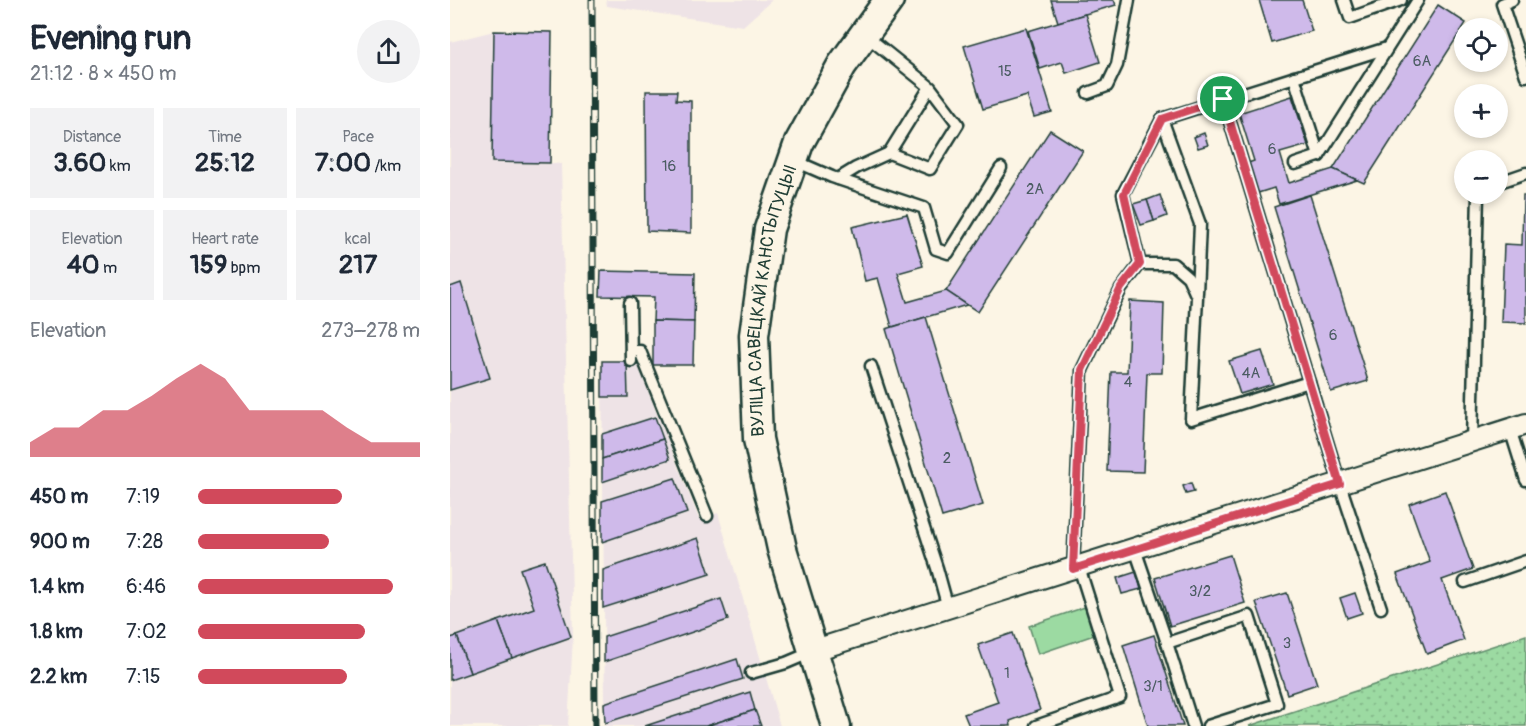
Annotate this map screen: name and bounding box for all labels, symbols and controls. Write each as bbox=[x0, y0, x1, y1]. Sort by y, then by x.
text: Evening run bbox=[30, 18, 191, 59]
map controls bbox=[1454, 18, 1508, 204]
button: locate bbox=[1454, 18, 1508, 72]
button: share bbox=[357, 20, 420, 83]
house number: 6А bbox=[1413, 52, 1431, 71]
text: 21:12 · 8 × 450 m bbox=[30, 61, 176, 86]
house number: 15 bbox=[998, 62, 1012, 81]
pin bbox=[1197, 73, 1248, 124]
icon: arrive bbox=[1206, 82, 1239, 115]
button: + bbox=[1454, 84, 1508, 138]
text: Distance bbox=[63, 127, 121, 147]
text: Time bbox=[208, 127, 242, 147]
text: Pace bbox=[342, 127, 374, 147]
house number: 6 bbox=[1268, 140, 1276, 159]
text: 3.60 bbox=[53, 147, 106, 179]
text: 25:12 bbox=[195, 147, 255, 179]
text: 7:00 bbox=[315, 147, 371, 179]
button: − bbox=[1454, 150, 1508, 204]
text: km bbox=[106, 156, 131, 176]
text: /km bbox=[371, 156, 401, 176]
house number: 16 bbox=[662, 157, 676, 176]
street label: ВУЛІЦА САВЕЦКАЙ КАНСТЫТУЦЫІ bbox=[743, 162, 803, 437]
house number: 2А bbox=[1026, 180, 1044, 199]
text: Elevation bbox=[62, 229, 122, 249]
text: Heart rate bbox=[191, 229, 259, 249]
text: kcal bbox=[345, 229, 371, 249]
text: 40 bbox=[67, 249, 100, 281]
text: 159 bbox=[190, 249, 227, 281]
text: 217 bbox=[339, 249, 377, 281]
text: m bbox=[100, 258, 117, 278]
text: bpm bbox=[227, 258, 260, 278]
text: Elevation bbox=[30, 318, 106, 343]
text: 273–278 m bbox=[321, 318, 420, 343]
house number: 6 bbox=[1329, 326, 1337, 345]
house number: 4А bbox=[1242, 364, 1260, 383]
house number: 4 bbox=[1124, 373, 1133, 392]
house number: 2 bbox=[943, 449, 951, 468]
text: 450 m bbox=[30, 484, 88, 509]
text: 7:19 bbox=[126, 484, 160, 509]
text: 900 m bbox=[30, 529, 90, 554]
text: 7:28 bbox=[126, 529, 163, 554]
text: 1.4 km bbox=[30, 574, 84, 599]
text: 6:46 bbox=[126, 574, 166, 599]
house number: 3/2 bbox=[1189, 582, 1211, 601]
text: 1.8 km bbox=[30, 619, 83, 644]
text: 7:02 bbox=[126, 619, 167, 644]
house number: 3 bbox=[1283, 634, 1291, 653]
text: 2.2 km bbox=[30, 664, 87, 689]
text: 7:15 bbox=[126, 664, 161, 689]
house number: 1 bbox=[1004, 664, 1010, 683]
house number: 3/1 bbox=[1143, 677, 1163, 696]

